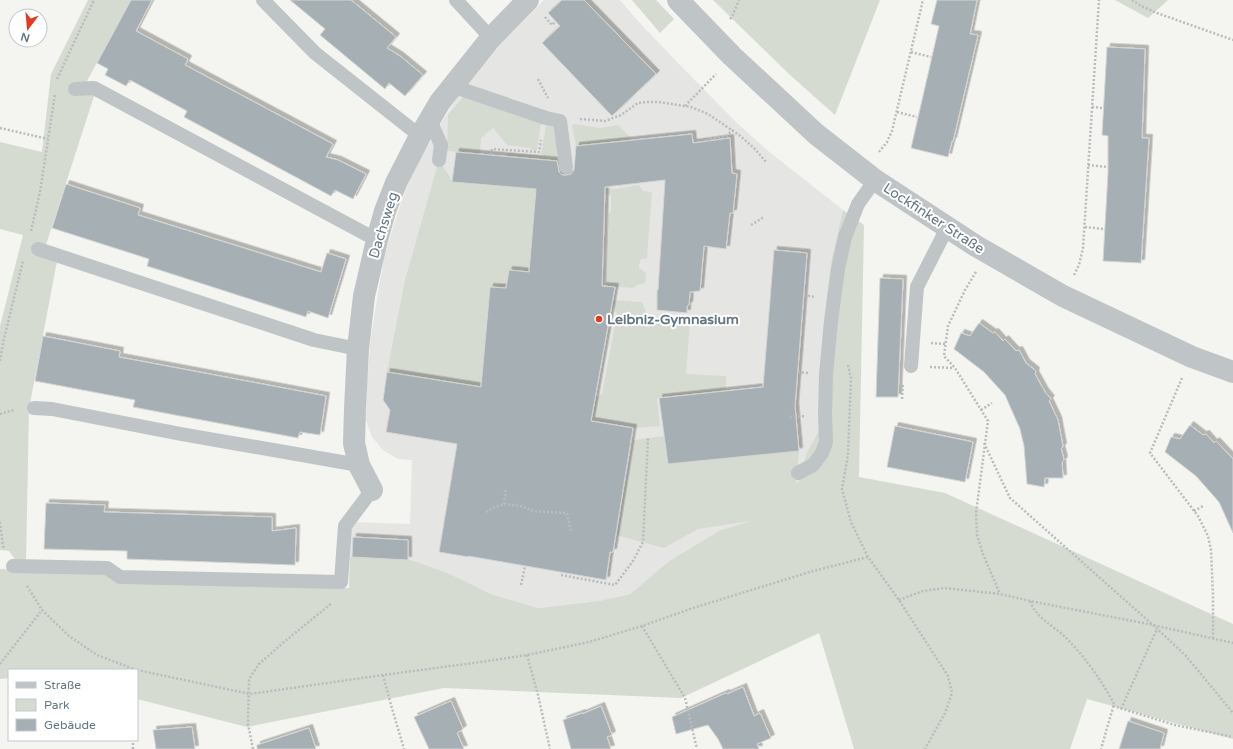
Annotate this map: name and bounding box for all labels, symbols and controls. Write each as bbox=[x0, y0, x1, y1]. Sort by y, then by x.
north arrow bbox=[8, 8, 48, 48]
text: N bbox=[19, 30, 31, 45]
street label: Lockfinker Straße bbox=[880, 179, 987, 257]
street label: Dachsweg bbox=[365, 190, 402, 260]
place label: Leibniz-Gymnasium bbox=[607, 311, 739, 328]
marker: Leibniz-Gymnasium bbox=[594, 314, 604, 324]
legend bbox=[8, 669, 138, 741]
text: Straße bbox=[44, 678, 81, 692]
text: Park bbox=[44, 698, 70, 712]
text: Gebäude bbox=[44, 718, 96, 732]

